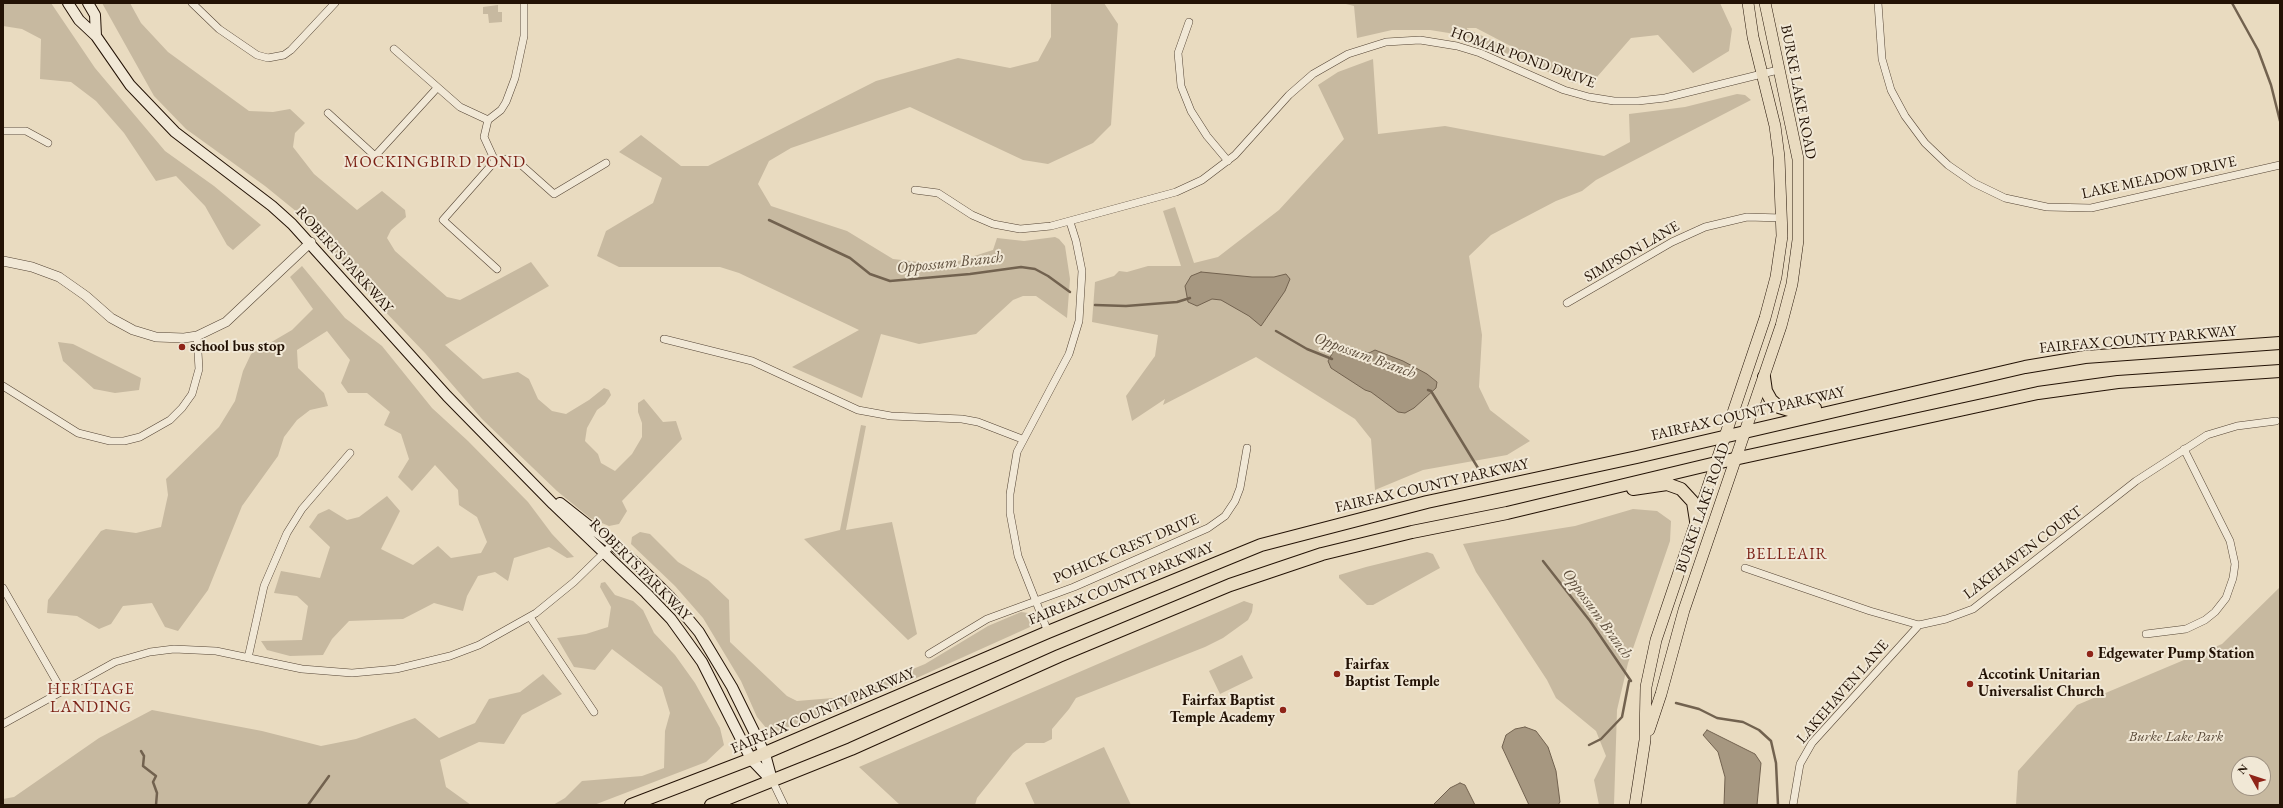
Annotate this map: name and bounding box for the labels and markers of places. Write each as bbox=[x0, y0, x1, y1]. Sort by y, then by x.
place label: school bus stop bbox=[190, 338, 285, 356]
marker: school bus stop bbox=[177, 342, 187, 352]
place label: Edgewater Pump Station bbox=[2098, 645, 2254, 663]
marker: Edgewater Pump Station bbox=[2085, 649, 2095, 659]
place label: Fairfax Baptist Temple bbox=[1345, 656, 1439, 691]
place label: Accotink Unitarian Universalist Church bbox=[1978, 666, 2104, 701]
marker: Fairfax Baptist Temple bbox=[1332, 669, 1342, 679]
marker: Accotink Unitarian Universalist Church bbox=[1965, 679, 1975, 689]
place label: Fairfax Baptist Temple Academy bbox=[1170, 692, 1275, 727]
marker: Fairfax Baptist Temple Academy bbox=[1278, 705, 1288, 715]

